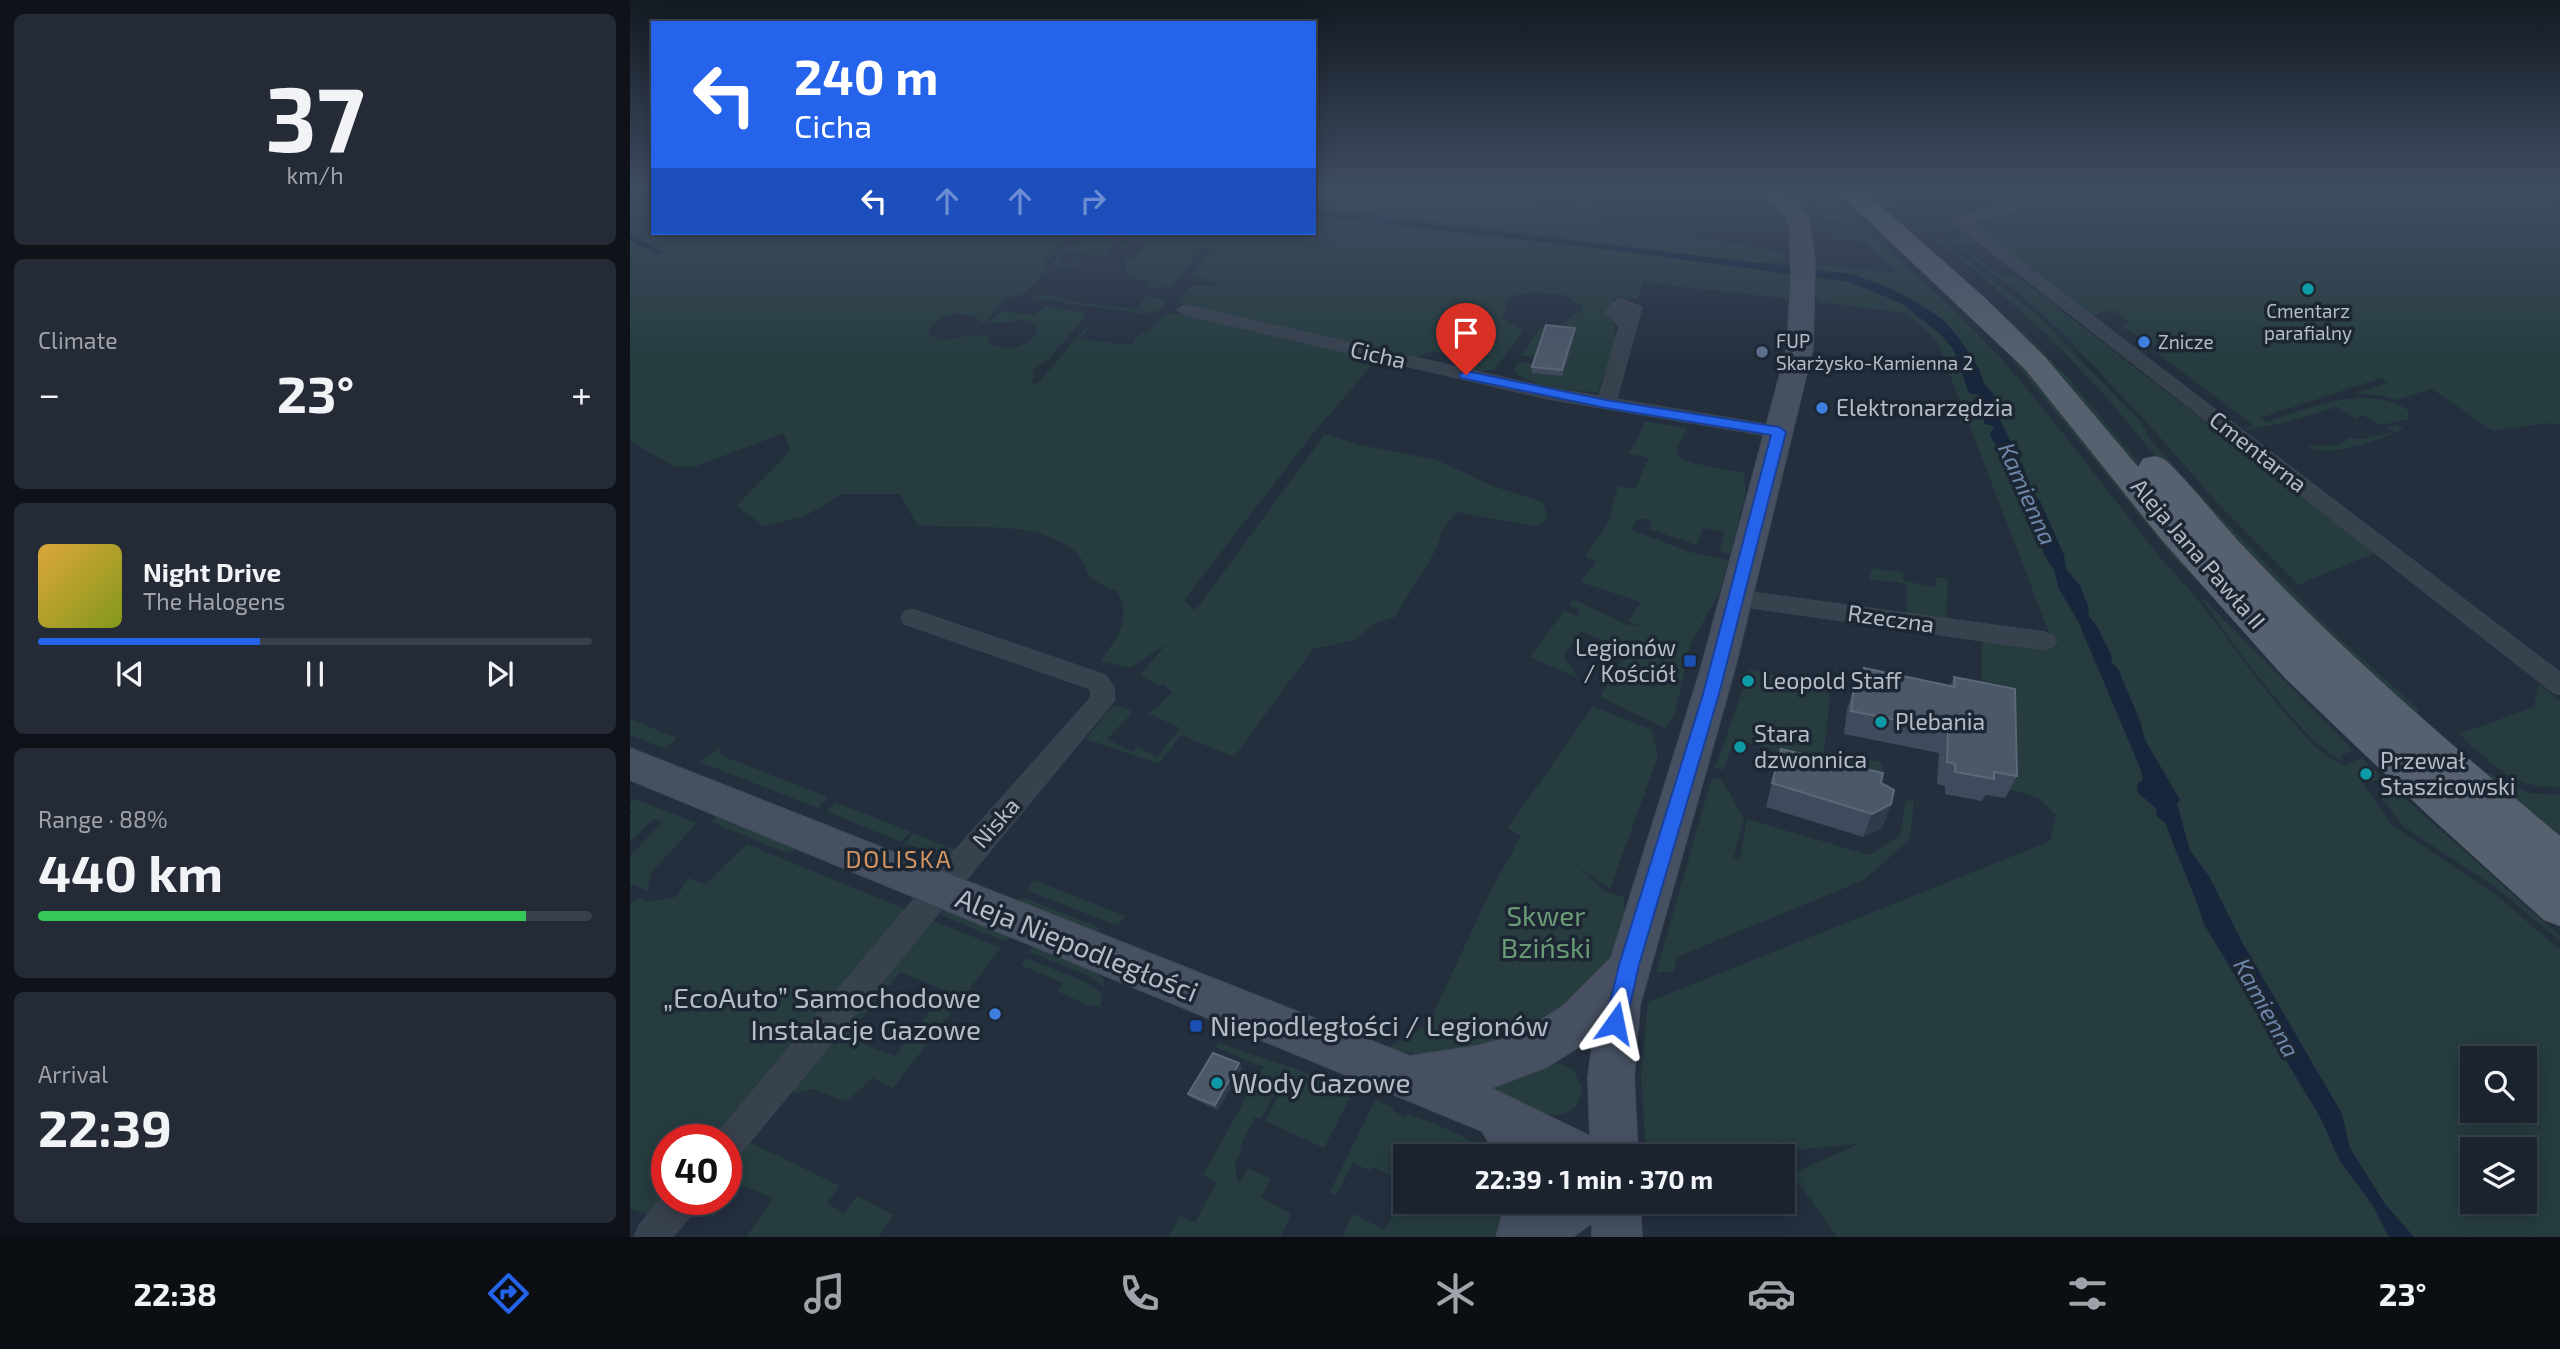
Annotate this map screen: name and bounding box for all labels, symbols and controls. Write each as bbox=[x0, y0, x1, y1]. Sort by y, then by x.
text: 240 m bbox=[794, 46, 938, 105]
icon: left bbox=[679, 49, 770, 140]
text: 37 bbox=[265, 61, 365, 170]
text: Cicha bbox=[794, 106, 872, 144]
text: km/h bbox=[286, 161, 344, 189]
icon: left bbox=[855, 182, 893, 220]
icon: ahead bbox=[928, 182, 966, 220]
icon: ahead bbox=[1001, 182, 1039, 220]
icon: right bbox=[1074, 182, 1112, 220]
marker: Cmentarz parafialny bbox=[2300, 281, 2316, 297]
place label: Cmentarz parafialny bbox=[2264, 299, 2352, 344]
pin bbox=[1436, 303, 1496, 375]
icon: arrive bbox=[1447, 314, 1485, 352]
text: Climate bbox=[38, 326, 118, 354]
place label: FUP Skarżysko-Kamienna 2 bbox=[1776, 329, 1973, 374]
place label: Znicze bbox=[2158, 330, 2214, 353]
street label: Cicha bbox=[1348, 334, 1409, 374]
marker: Znicze bbox=[2136, 334, 2152, 350]
marker: FUP Skarżysko-Kamienna 2 bbox=[1754, 344, 1770, 360]
text: 23° bbox=[277, 361, 354, 423]
text: − bbox=[38, 370, 60, 416]
text: + bbox=[571, 370, 592, 416]
place label: Elektronarzędzia bbox=[1836, 393, 2013, 421]
marker: Elektronarzędzia bbox=[1814, 400, 1830, 416]
street label: Cmentarna bbox=[2204, 405, 2313, 498]
water label: Kamienna bbox=[1993, 438, 2064, 549]
street label: Aleja Jana Pawła II bbox=[2126, 472, 2272, 634]
text: Night Drive bbox=[143, 556, 281, 587]
text: The Halogens bbox=[143, 587, 285, 615]
street label: Rzeczna bbox=[1846, 598, 1936, 638]
place label: Legionów / Kościół bbox=[1575, 633, 1676, 687]
marker: Legionów / Kościół bbox=[1682, 653, 1698, 669]
icon: previous bbox=[111, 655, 149, 693]
icon: pause bbox=[296, 655, 334, 693]
icon: next bbox=[481, 655, 519, 693]
place label: Leopold Staff bbox=[1762, 666, 1902, 694]
marker: Leopold Staff bbox=[1740, 673, 1756, 689]
place label: Plebania bbox=[1895, 707, 1985, 735]
marker: Plebania bbox=[1873, 714, 1889, 730]
place label: Stara dzwonnica bbox=[1754, 719, 1867, 773]
marker: Stara dzwonnica bbox=[1732, 739, 1748, 755]
place label: Przewał Staszicowski bbox=[2380, 746, 2515, 800]
marker: Przewał Staszicowski bbox=[2358, 766, 2374, 782]
street label: Niska bbox=[966, 791, 1025, 853]
text: Range · 88% bbox=[38, 805, 167, 833]
text: 440 km bbox=[38, 840, 223, 902]
district label: DOLISKA bbox=[845, 844, 953, 873]
street label: Aleja Niepodległości bbox=[951, 880, 1203, 1008]
park label: Skwer Bziński bbox=[1501, 898, 1591, 964]
water label: Kamienna bbox=[2228, 953, 2306, 1062]
place label: „EcoAuto” Samochodowe Instalacje Gazowe bbox=[663, 980, 981, 1046]
position arrow bbox=[1578, 986, 1652, 1060]
marker: „EcoAuto” Samochodowe Instalacje Gazowe bbox=[987, 1006, 1003, 1022]
place label: Niepodległości / Legionów bbox=[1210, 1008, 1549, 1042]
marker: Niepodległości / Legionów bbox=[1188, 1018, 1204, 1034]
map controls bbox=[2460, 1046, 2537, 1214]
button: search bbox=[2460, 1046, 2537, 1123]
text: Arrival bbox=[38, 1060, 108, 1088]
place label: Wody Gazowe bbox=[1231, 1065, 1410, 1099]
marker: Wody Gazowe bbox=[1209, 1075, 1225, 1091]
text: 22:39 bbox=[38, 1095, 172, 1157]
speed limit sign: 40 bbox=[651, 1124, 742, 1215]
button: layers bbox=[2460, 1137, 2537, 1214]
text: 22:39 · 1 min · 370 m bbox=[1475, 1163, 1713, 1194]
icon: directions bbox=[484, 1269, 533, 1318]
icon: music bbox=[800, 1269, 849, 1318]
icon: phone bbox=[1115, 1269, 1164, 1318]
icon: climate bbox=[1431, 1269, 1480, 1318]
icon: car bbox=[1747, 1269, 1796, 1318]
icon: filters bbox=[2063, 1269, 2112, 1318]
text: 22:38 bbox=[133, 1274, 217, 1312]
text: 23° bbox=[2379, 1274, 2427, 1312]

